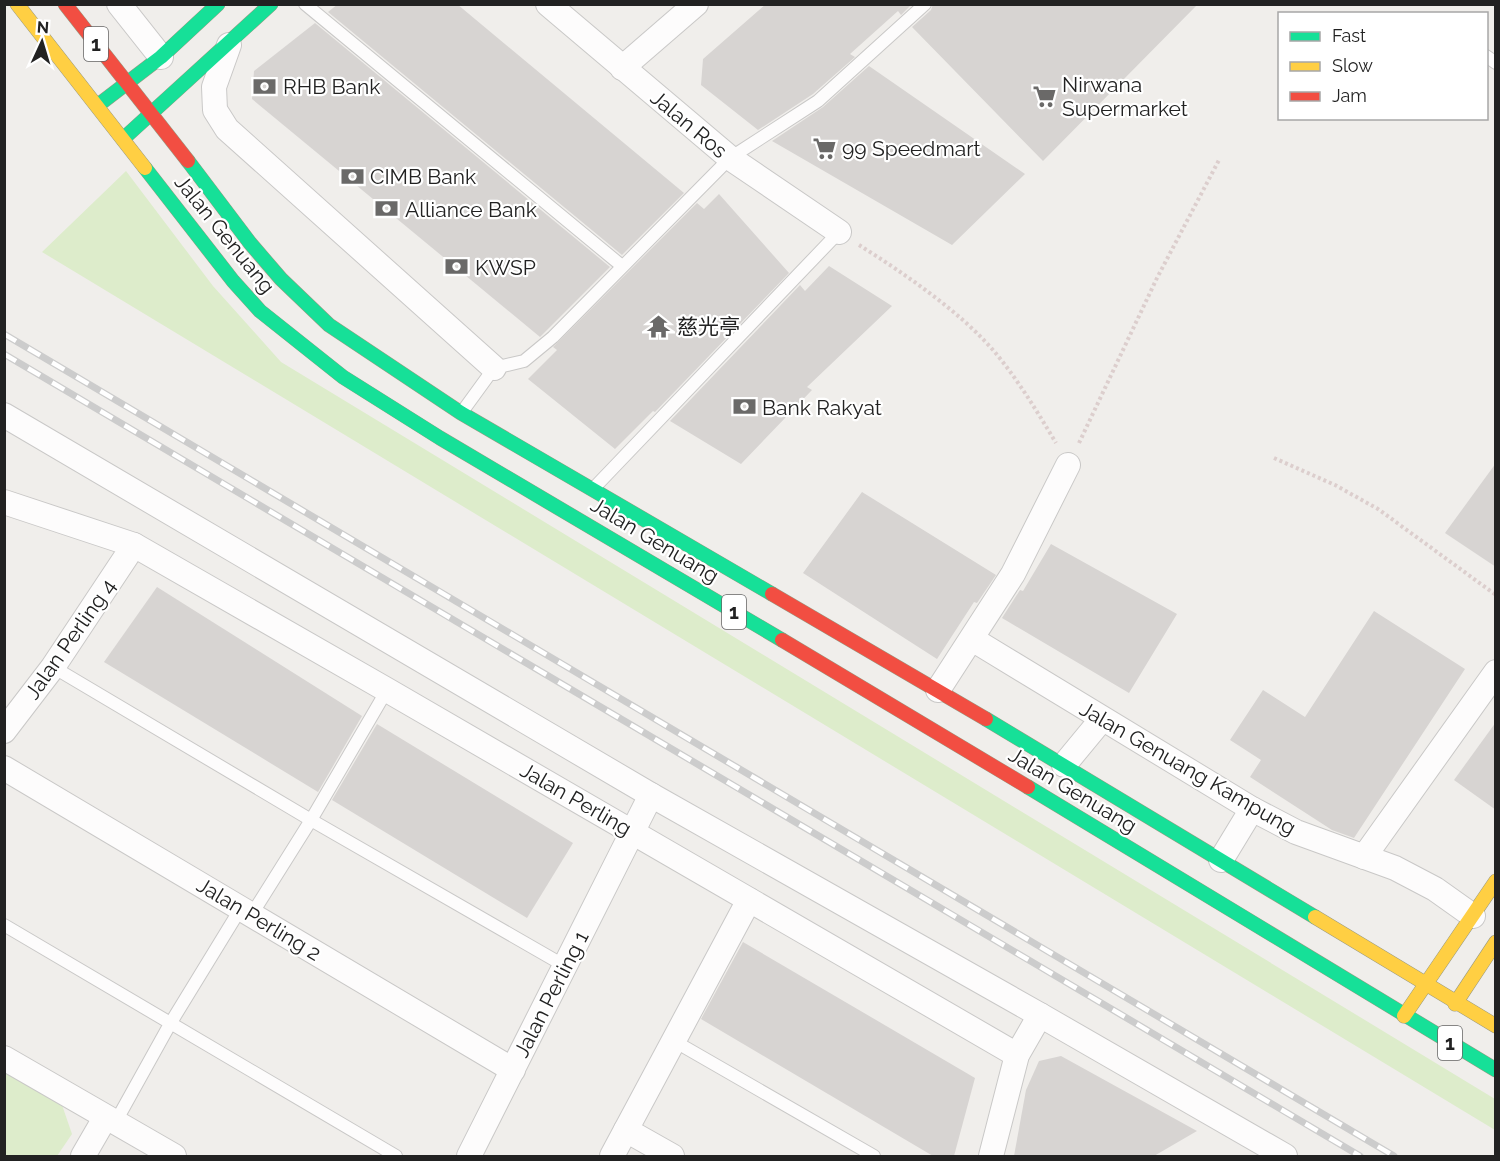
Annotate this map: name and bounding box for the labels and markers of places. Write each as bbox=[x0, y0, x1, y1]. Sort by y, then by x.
place label: Nirwana Supermarket bbox=[1062, 72, 1188, 121]
bank icon: RHB Bank bbox=[252, 73, 278, 99]
place label: RHB Bank bbox=[283, 74, 380, 99]
supermarket icon: Nirwana Supermarket bbox=[1031, 83, 1057, 109]
supermarket icon: 99 Speedmart bbox=[811, 135, 837, 161]
place label: 99 Speedmart bbox=[842, 136, 981, 161]
bank icon: CIMB Bank bbox=[339, 163, 365, 189]
place label: CIMB Bank bbox=[370, 164, 476, 189]
bank icon: Alliance Bank bbox=[374, 196, 400, 222]
place label: Alliance Bank bbox=[405, 197, 537, 222]
bank icon: KWSP bbox=[444, 254, 470, 280]
place label: KWSP bbox=[475, 255, 536, 280]
temple icon: 慈光亭 bbox=[646, 313, 672, 339]
place label: 慈光亭 bbox=[677, 314, 740, 339]
bank icon: Bank Rakyat bbox=[731, 394, 757, 420]
place label: Bank Rakyat bbox=[762, 395, 882, 420]

